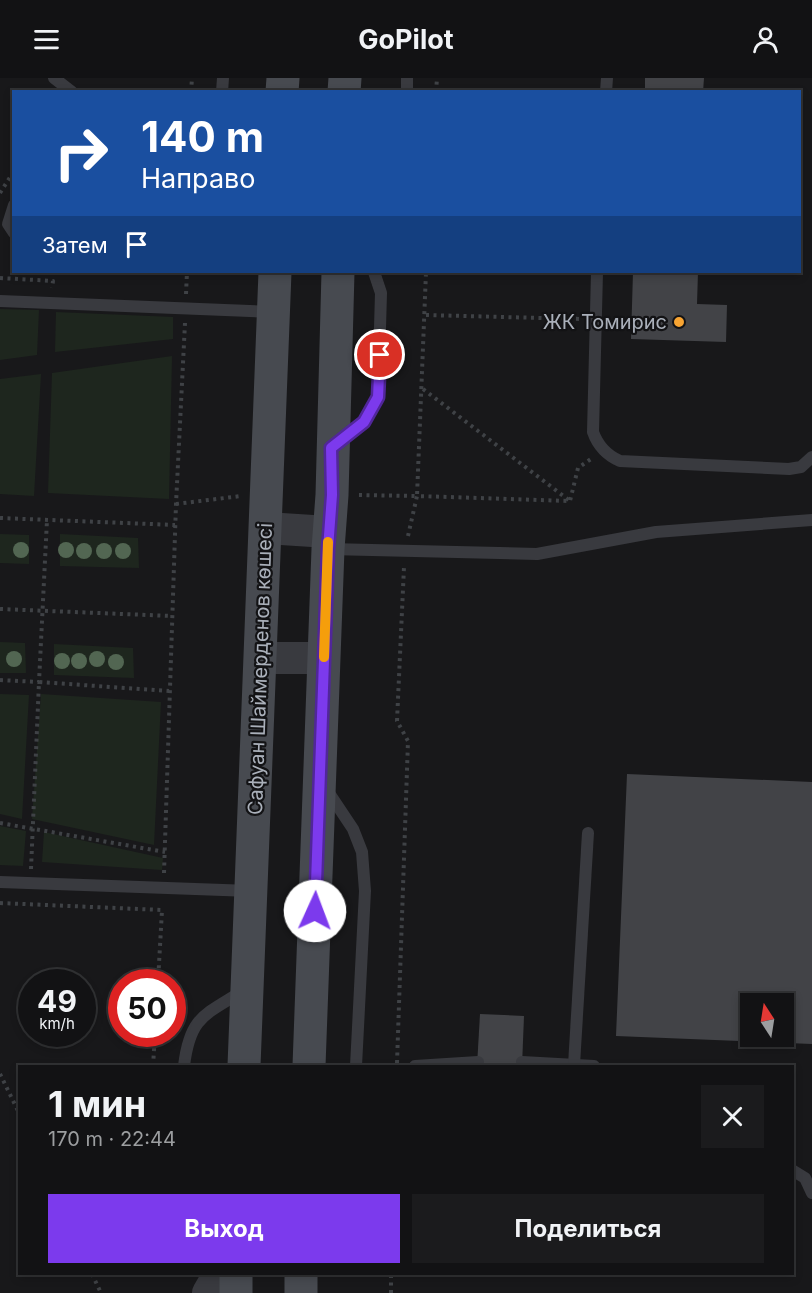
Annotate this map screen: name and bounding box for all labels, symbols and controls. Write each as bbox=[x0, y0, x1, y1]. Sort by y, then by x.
icon: menu bbox=[30, 23, 63, 56]
text: GoPilot bbox=[358, 23, 454, 56]
icon: person bbox=[749, 23, 782, 56]
text: 140 m bbox=[141, 111, 264, 162]
icon: right bbox=[42, 114, 120, 192]
text: Направо bbox=[141, 162, 256, 195]
icon: arrive bbox=[120, 228, 153, 261]
text: Затем bbox=[42, 232, 108, 258]
place label: ЖК Томирис bbox=[543, 310, 667, 334]
marker: ЖК Томирис bbox=[672, 315, 686, 329]
pin bbox=[354, 329, 405, 380]
icon: arrive bbox=[363, 338, 396, 371]
street label: Сафуан Шаймерденов көшесі bbox=[243, 523, 277, 815]
position arrow bbox=[283, 879, 347, 943]
speed limit sign: 50 bbox=[108, 969, 186, 1047]
text: 49 bbox=[37, 983, 77, 1019]
north arrow bbox=[740, 993, 794, 1047]
map controls bbox=[740, 993, 794, 1047]
text: km/h bbox=[39, 1014, 75, 1033]
text: 1 мин bbox=[48, 1082, 146, 1126]
button: close bbox=[701, 1085, 764, 1148]
text: 170 m · 22:44 bbox=[48, 1127, 176, 1151]
button: Выход bbox=[48, 1194, 400, 1263]
button: Поделиться bbox=[412, 1194, 764, 1263]

